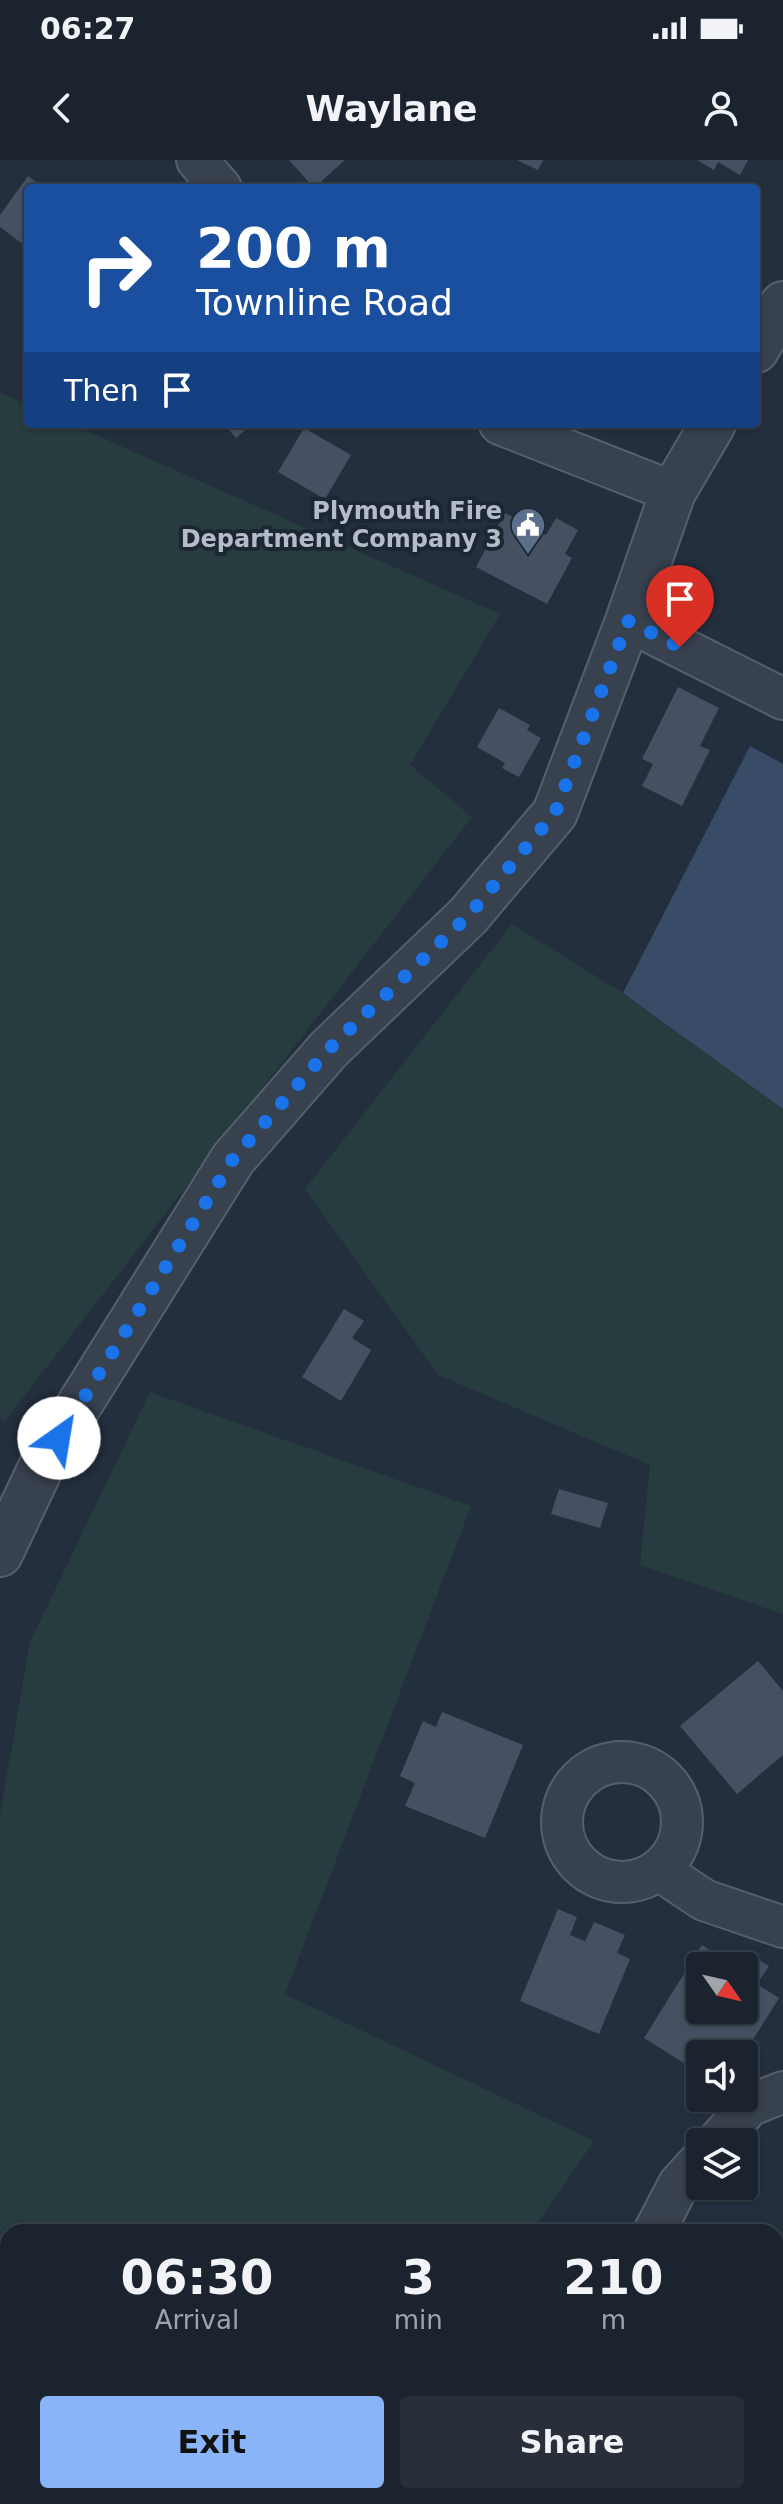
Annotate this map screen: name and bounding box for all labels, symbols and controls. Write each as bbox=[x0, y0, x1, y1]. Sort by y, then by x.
text: 06:27 bbox=[40, 11, 136, 46]
icon: back bbox=[40, 86, 84, 130]
icon: person bbox=[699, 86, 743, 130]
text: Waylane bbox=[306, 88, 477, 129]
text: 200 m bbox=[196, 215, 391, 280]
icon: right bbox=[64, 216, 168, 320]
text: Townline Road bbox=[196, 282, 453, 323]
icon: arrive bbox=[155, 368, 199, 412]
text: Then bbox=[64, 373, 139, 408]
place label: Plymouth Fire Department Company 3 bbox=[181, 497, 502, 553]
public building icon: Plymouth Fire Department Company 3 bbox=[509, 506, 547, 556]
pin bbox=[646, 565, 714, 647]
icon: arrive bbox=[658, 577, 702, 621]
position arrow bbox=[17, 1396, 101, 1480]
north arrow bbox=[686, 1952, 758, 2024]
map controls bbox=[686, 1952, 758, 2200]
button: sound bbox=[686, 2040, 758, 2112]
button: layers bbox=[686, 2128, 758, 2200]
text: 06:30 bbox=[120, 2249, 273, 2305]
text: 3 bbox=[402, 2249, 435, 2305]
text: 210 bbox=[563, 2249, 663, 2305]
text: Arrival bbox=[155, 2305, 239, 2335]
text: min bbox=[394, 2305, 443, 2335]
text: m bbox=[601, 2305, 626, 2335]
button: Exit bbox=[40, 2396, 384, 2488]
button: Share bbox=[400, 2396, 744, 2488]

